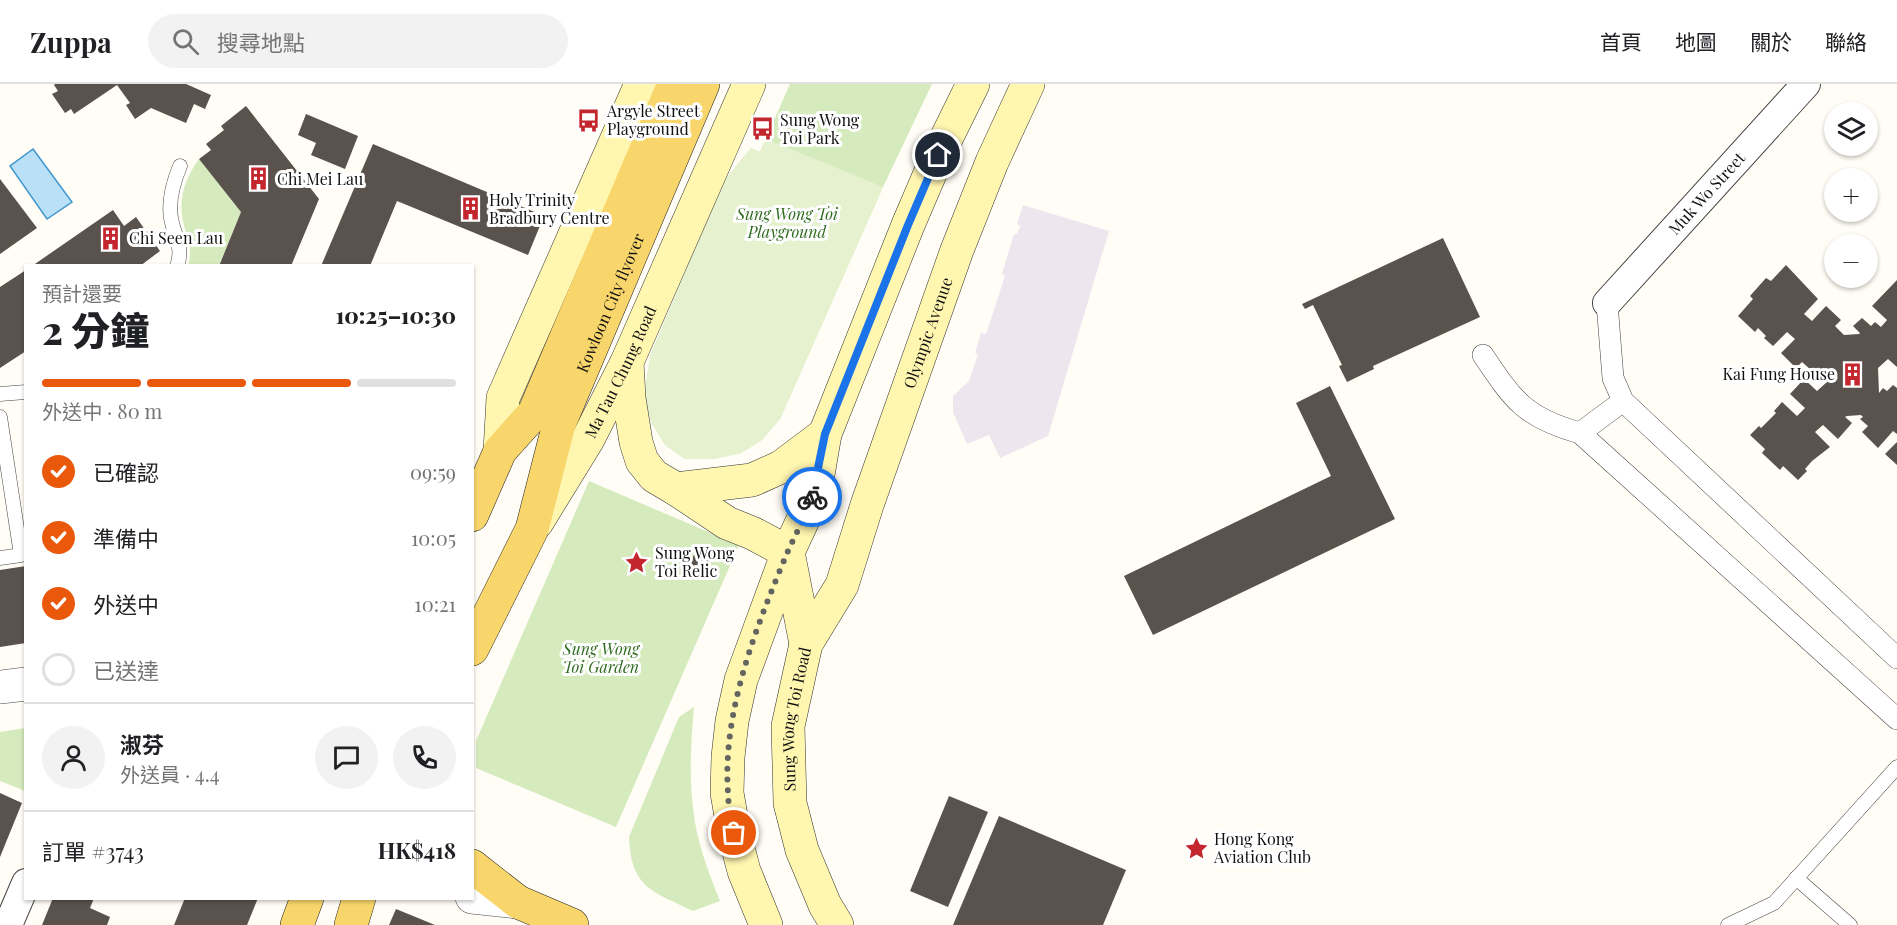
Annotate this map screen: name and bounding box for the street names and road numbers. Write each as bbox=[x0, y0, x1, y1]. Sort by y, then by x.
street label: Muk Wo Street bbox=[1663, 147, 1749, 239]
street label: Kowloon City flyover bbox=[571, 230, 649, 376]
street label: Olympic Avenue bbox=[898, 274, 957, 391]
street label: Ma Tau Chung Road bbox=[579, 302, 660, 441]
street label: Sung Wong Toi Road bbox=[776, 645, 815, 792]

